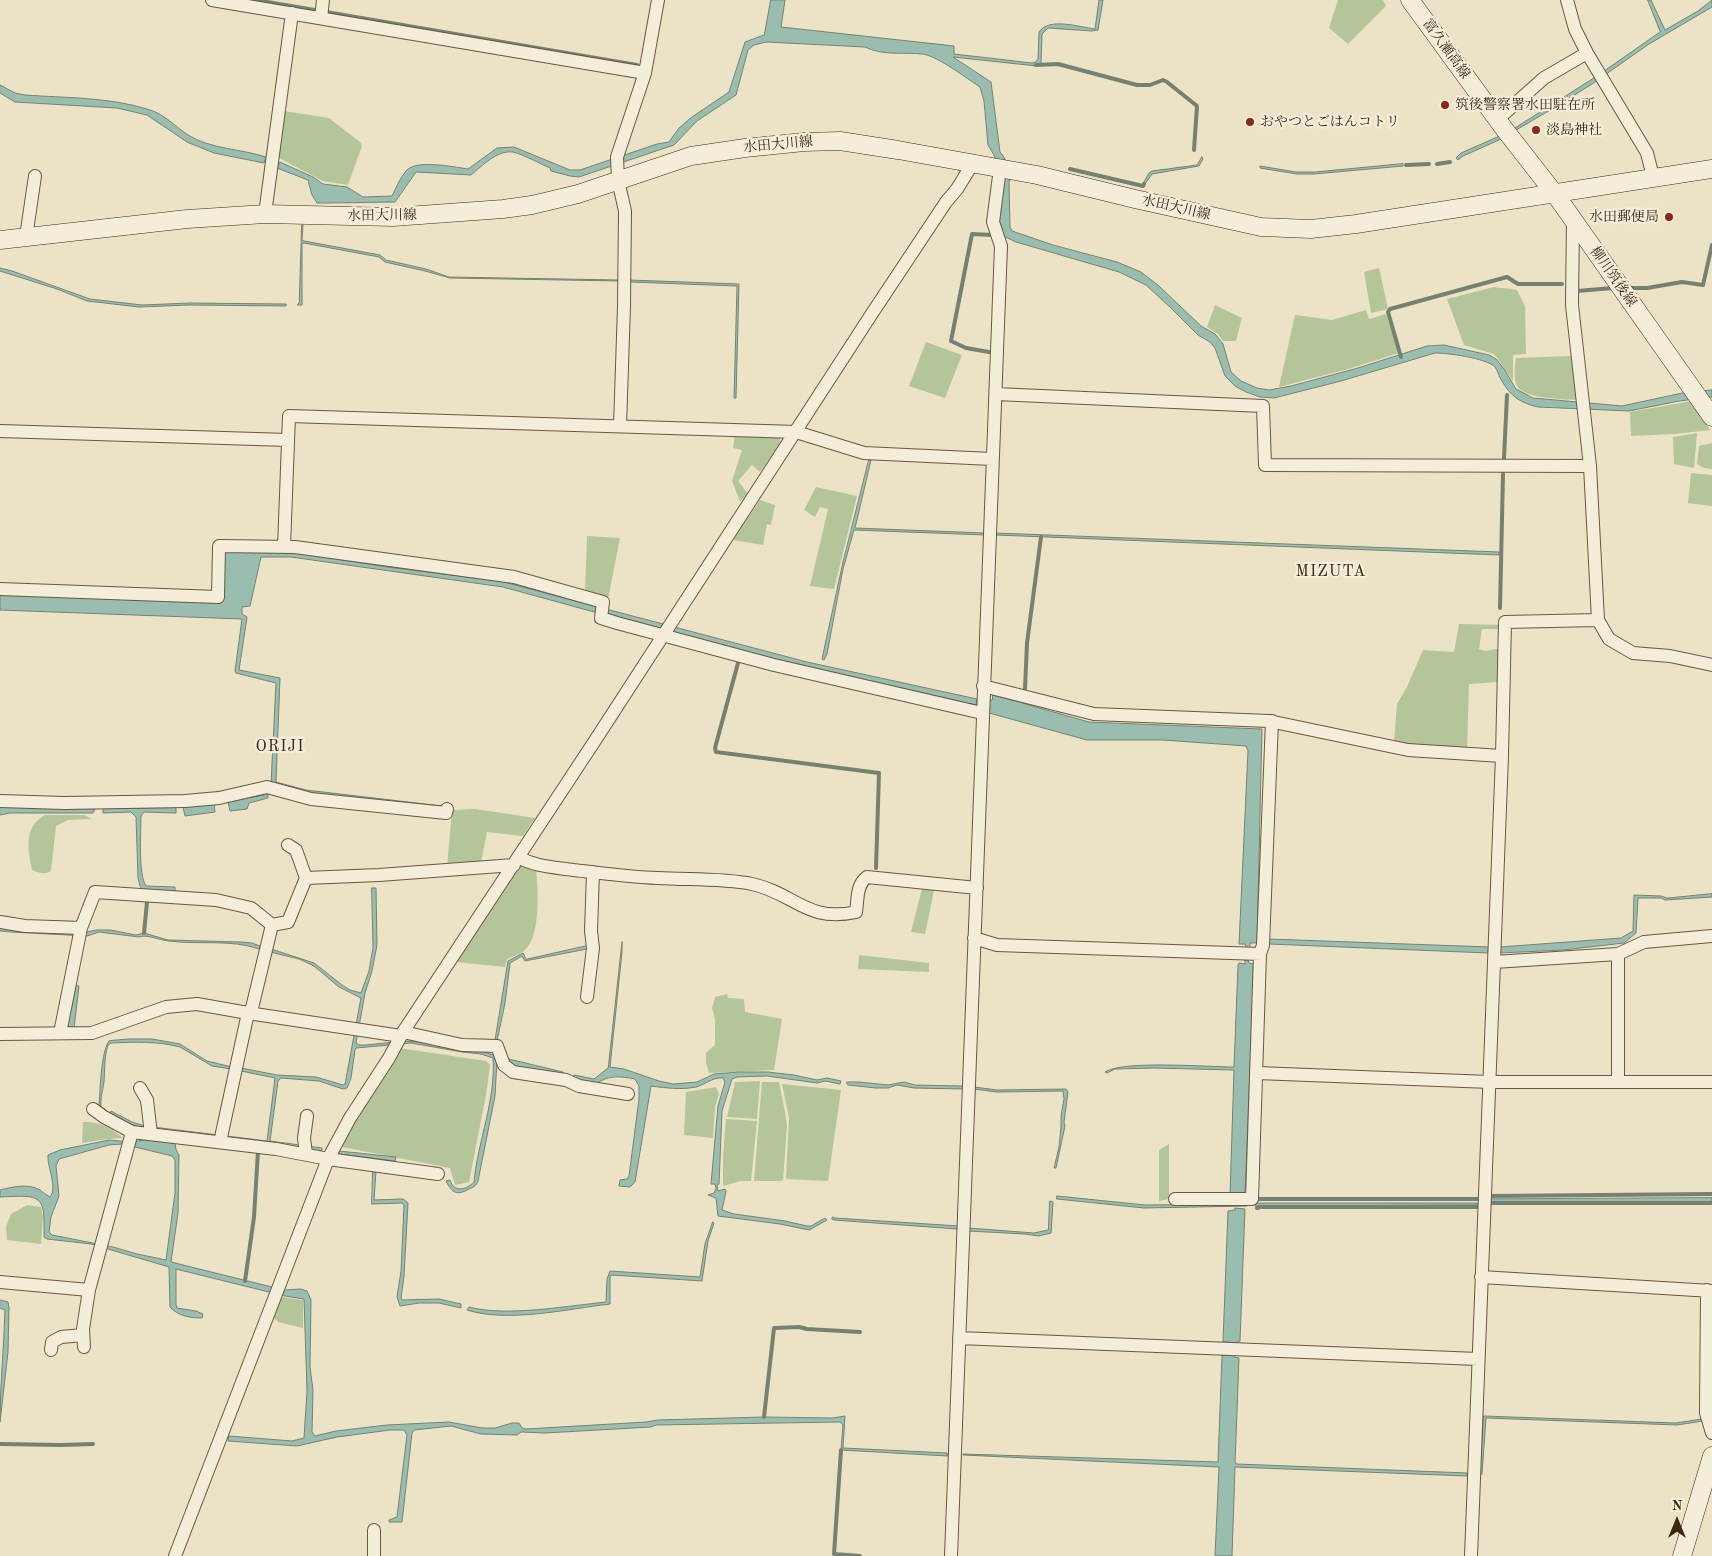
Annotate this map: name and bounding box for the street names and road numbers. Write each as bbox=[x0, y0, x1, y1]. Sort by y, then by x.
street label: 富久瀬高線 bbox=[1419, 16, 1473, 82]
street label: 水田大川線 bbox=[742, 134, 814, 156]
street label: 水田大川線 bbox=[1140, 192, 1212, 224]
street label: 水田大川線 bbox=[347, 207, 417, 225]
street label: 柳川筑後線 bbox=[1586, 244, 1640, 310]

